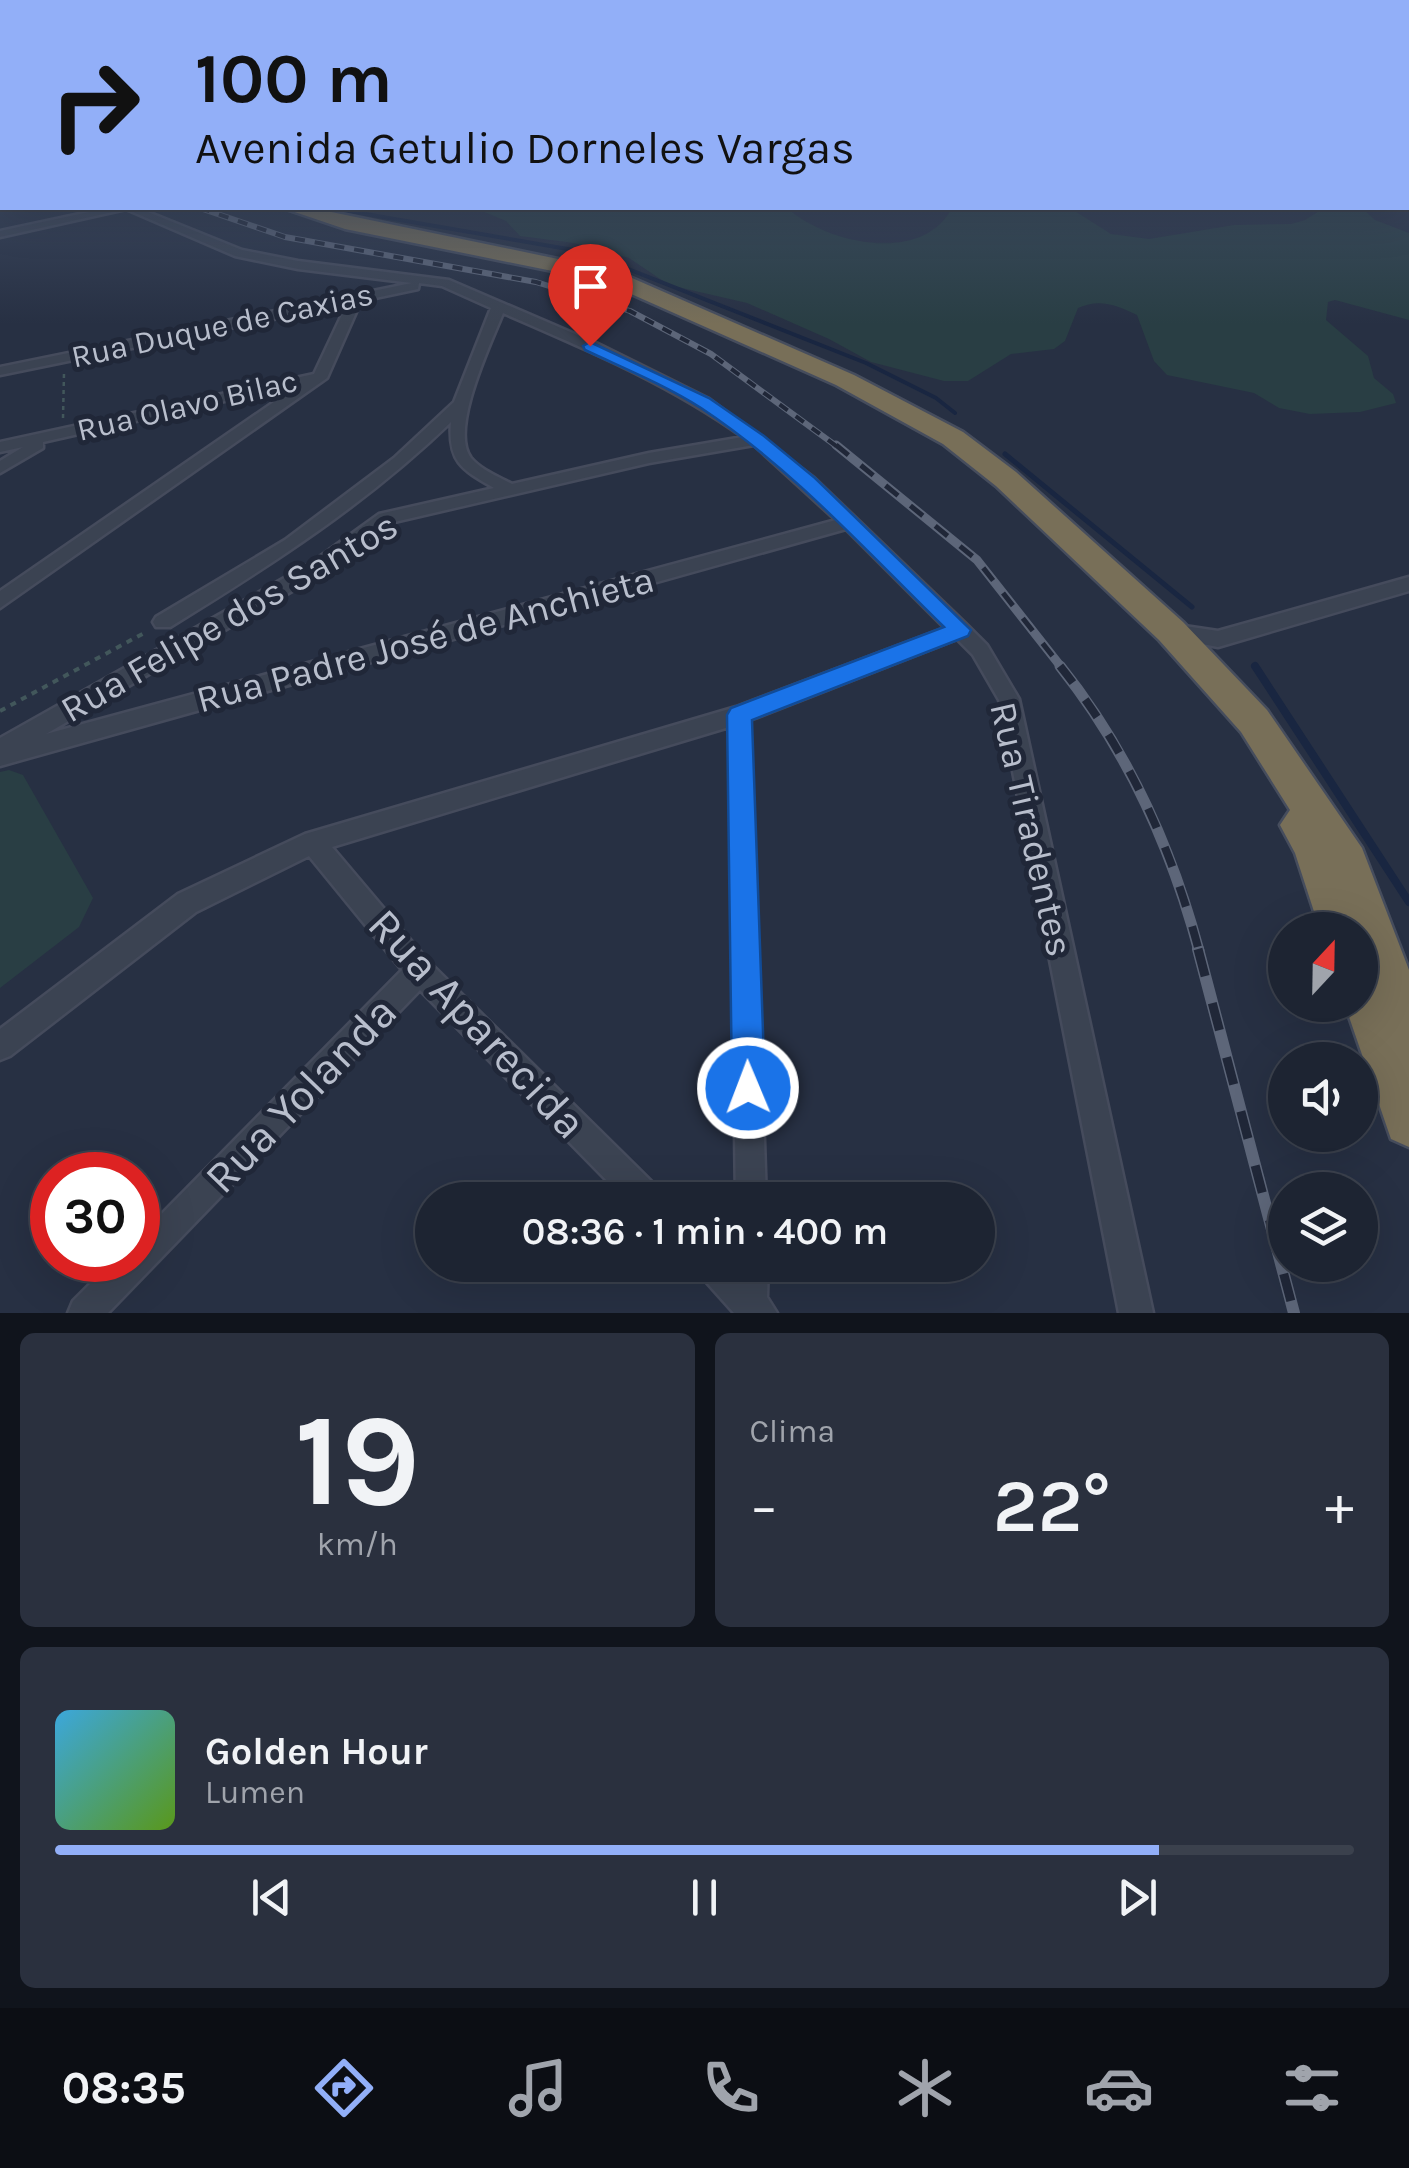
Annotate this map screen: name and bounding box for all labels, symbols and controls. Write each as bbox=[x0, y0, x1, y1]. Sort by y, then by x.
text: 100 m bbox=[195, 38, 393, 120]
icon: right bbox=[30, 40, 160, 170]
text: Avenida Getulio Dorneles Vargas bbox=[195, 122, 855, 174]
pin bbox=[548, 244, 633, 347]
icon: arrive bbox=[563, 259, 618, 314]
street label: Rua Duque de Caxias bbox=[68, 275, 376, 376]
street label: Rua Olavo Bilac bbox=[73, 362, 301, 449]
street label: Rua Felipe dos Santos bbox=[53, 503, 406, 732]
street label: Rua Padre José de Anchieta bbox=[191, 557, 659, 722]
street label: Rua Tiradentes bbox=[980, 697, 1083, 961]
street label: Rua Aparecida bbox=[358, 898, 597, 1149]
north arrow bbox=[1268, 912, 1378, 1022]
map controls bbox=[1268, 912, 1378, 1282]
street label: Rua Yolanda bbox=[194, 986, 407, 1204]
position arrow bbox=[696, 1036, 800, 1140]
button: sound bbox=[1268, 1042, 1378, 1152]
speed limit sign: 30 bbox=[30, 1152, 160, 1282]
button: layers bbox=[1268, 1172, 1378, 1282]
text: 08:36 · 1 min · 400 m bbox=[522, 1209, 888, 1254]
text: 19 bbox=[294, 1385, 420, 1537]
text: Clima bbox=[750, 1413, 835, 1450]
text: 22° bbox=[993, 1462, 1111, 1550]
text: − bbox=[750, 1474, 778, 1538]
text: + bbox=[1325, 1474, 1354, 1538]
text: km/h bbox=[317, 1526, 398, 1563]
text: Golden Hour bbox=[205, 1729, 428, 1774]
text: Lumen bbox=[205, 1774, 305, 1811]
icon: previous bbox=[244, 1870, 299, 1925]
icon: pause bbox=[677, 1870, 732, 1925]
icon: next bbox=[1110, 1870, 1165, 1925]
icon: directions bbox=[309, 2053, 379, 2123]
icon: music bbox=[503, 2053, 573, 2123]
icon: phone bbox=[696, 2053, 766, 2123]
icon: climate bbox=[890, 2053, 960, 2123]
icon: car bbox=[1084, 2053, 1154, 2123]
icon: filters bbox=[1277, 2053, 1347, 2123]
text: 08:35 bbox=[62, 2062, 186, 2114]

